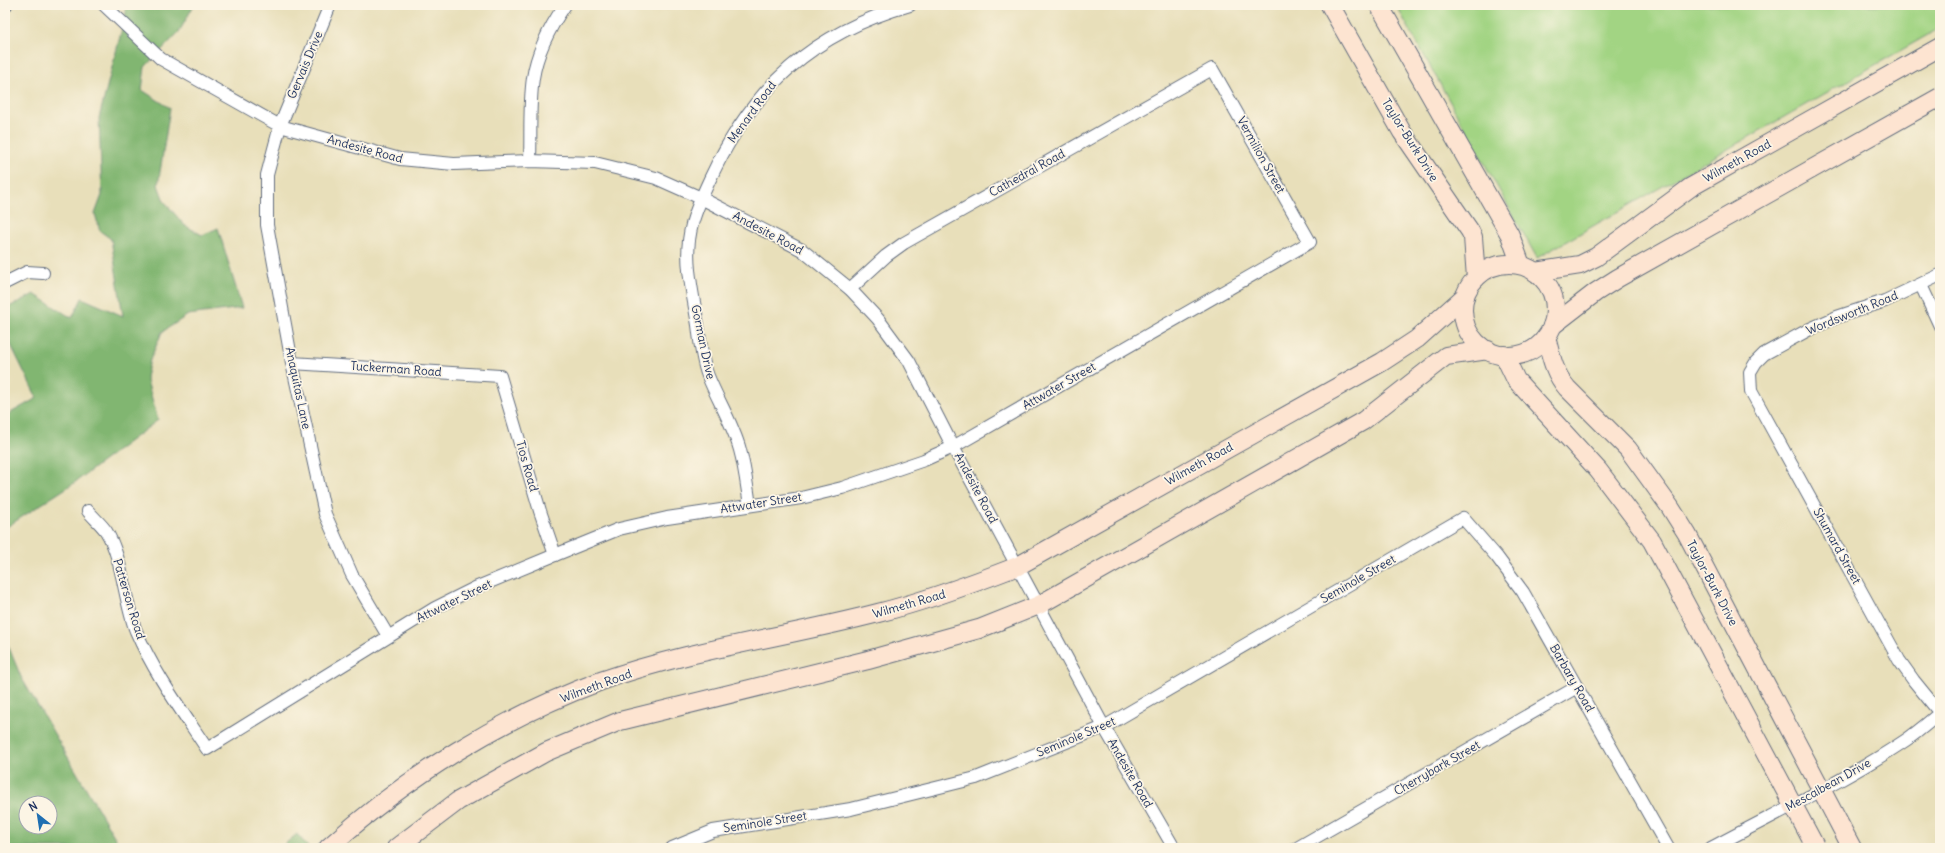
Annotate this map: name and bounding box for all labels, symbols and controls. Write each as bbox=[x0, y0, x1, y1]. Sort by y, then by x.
street label: Gervais Drive bbox=[284, 29, 326, 101]
street label: Menard Road bbox=[724, 78, 779, 146]
street label: Taylor-Burk Drive bbox=[1379, 95, 1442, 184]
street label: Vermilion Street bbox=[1234, 114, 1289, 196]
street label: Andesite Road bbox=[326, 131, 405, 166]
street label: Wilmeth Road bbox=[1700, 136, 1773, 185]
street label: Cathedral Road bbox=[986, 146, 1067, 200]
street label: Andesite Road bbox=[730, 208, 806, 257]
street label: Wordsworth Road bbox=[1804, 287, 1900, 338]
street label: Gorman Drive bbox=[688, 303, 719, 381]
street label: Anaquitas Lane bbox=[282, 345, 315, 430]
street label: Tuckerman Road bbox=[350, 358, 442, 379]
street label: Attwater Street bbox=[1019, 359, 1098, 413]
street label: Tios Road bbox=[513, 439, 542, 493]
street label: Wilmeth Road bbox=[1162, 439, 1235, 488]
street label: Andesite Road bbox=[952, 450, 1001, 526]
street label: Attwater Street bbox=[719, 489, 803, 516]
street label: Shumard Street bbox=[1810, 505, 1865, 586]
street label: Taylor-Burk Drive bbox=[1684, 537, 1741, 628]
street label: Seminole Street bbox=[1318, 551, 1398, 606]
street label: Patterson Road bbox=[110, 557, 149, 641]
street label: Attwater Street bbox=[414, 576, 494, 625]
street label: Wilmeth Road bbox=[871, 586, 947, 621]
street label: Barbary Road bbox=[1547, 641, 1598, 714]
street label: Wilmeth Road bbox=[558, 666, 634, 705]
street label: Seminole Street bbox=[1034, 713, 1117, 760]
street label: Andesite Road bbox=[1105, 735, 1156, 810]
street label: Cherrybark Street bbox=[1391, 737, 1483, 798]
street label: Mescalbean Drive bbox=[1782, 755, 1873, 814]
north arrow bbox=[18, 795, 58, 835]
text: N bbox=[26, 798, 40, 814]
street label: Seminole Street bbox=[722, 808, 808, 835]

